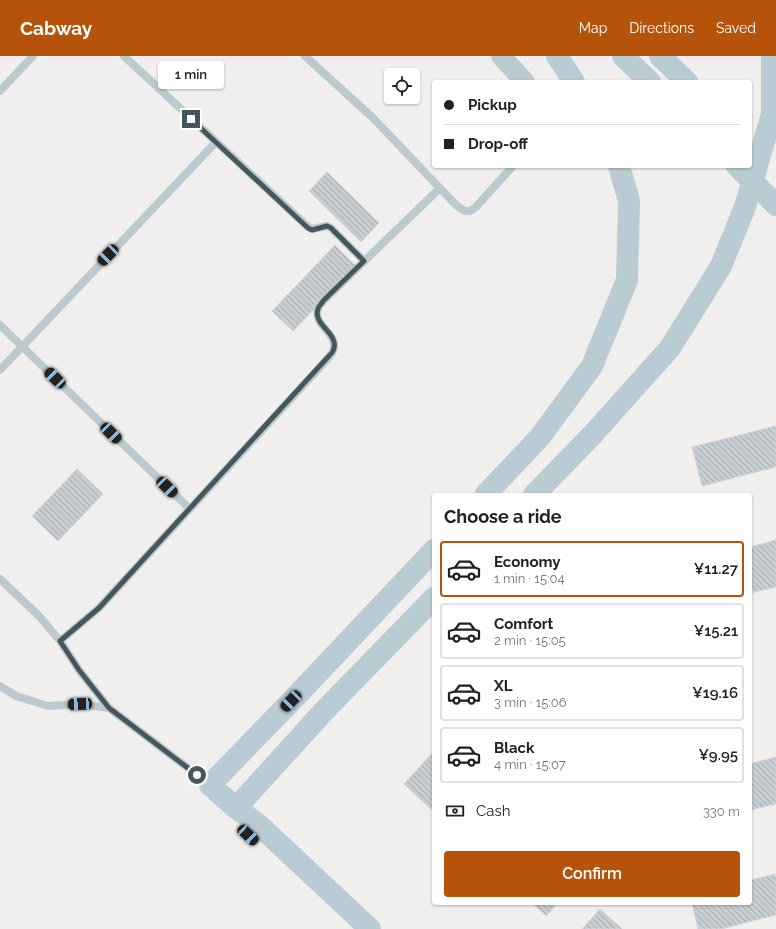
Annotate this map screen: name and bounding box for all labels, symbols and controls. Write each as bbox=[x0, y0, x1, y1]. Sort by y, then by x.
text: Cabway bbox=[20, 17, 92, 39]
text: Map bbox=[579, 20, 607, 36]
text: Directions bbox=[629, 20, 694, 36]
text: Saved bbox=[716, 20, 756, 36]
callout: 1 min bbox=[158, 61, 224, 89]
text: 1 min bbox=[175, 67, 207, 82]
map controls bbox=[384, 68, 420, 104]
button: locate bbox=[384, 68, 420, 104]
text: Pickup bbox=[468, 96, 517, 114]
route end bbox=[182, 110, 200, 128]
text: Drop-off bbox=[468, 135, 528, 153]
car bbox=[95, 242, 121, 268]
car bbox=[42, 365, 68, 391]
car bbox=[98, 420, 124, 446]
car bbox=[154, 474, 180, 500]
text: Choose a ride bbox=[444, 506, 562, 527]
icon: car bbox=[446, 551, 482, 587]
text: Economy bbox=[494, 553, 561, 571]
text: ¥11.27 bbox=[694, 560, 738, 578]
text: 1 min · 15:04 bbox=[494, 571, 564, 586]
icon: car bbox=[446, 613, 482, 649]
text: Comfort bbox=[494, 615, 553, 633]
text: ¥15.21 bbox=[694, 622, 738, 640]
text: 2 min · 15:05 bbox=[494, 633, 566, 648]
icon: car bbox=[446, 675, 482, 711]
text: XL bbox=[494, 677, 512, 695]
text: ¥19.16 bbox=[692, 684, 738, 702]
car bbox=[278, 688, 304, 714]
text: 3 min · 15:06 bbox=[494, 695, 567, 710]
car bbox=[68, 697, 92, 711]
icon: car bbox=[446, 737, 482, 773]
text: Black bbox=[494, 739, 534, 757]
text: ¥9.95 bbox=[698, 746, 738, 764]
text: 4 min · 15:07 bbox=[494, 757, 566, 772]
route start bbox=[188, 766, 206, 784]
icon: cash bbox=[444, 800, 466, 822]
text: Cash bbox=[476, 802, 510, 820]
text: 330 m bbox=[703, 804, 740, 819]
car bbox=[235, 822, 261, 848]
button: Confirm bbox=[444, 851, 740, 897]

